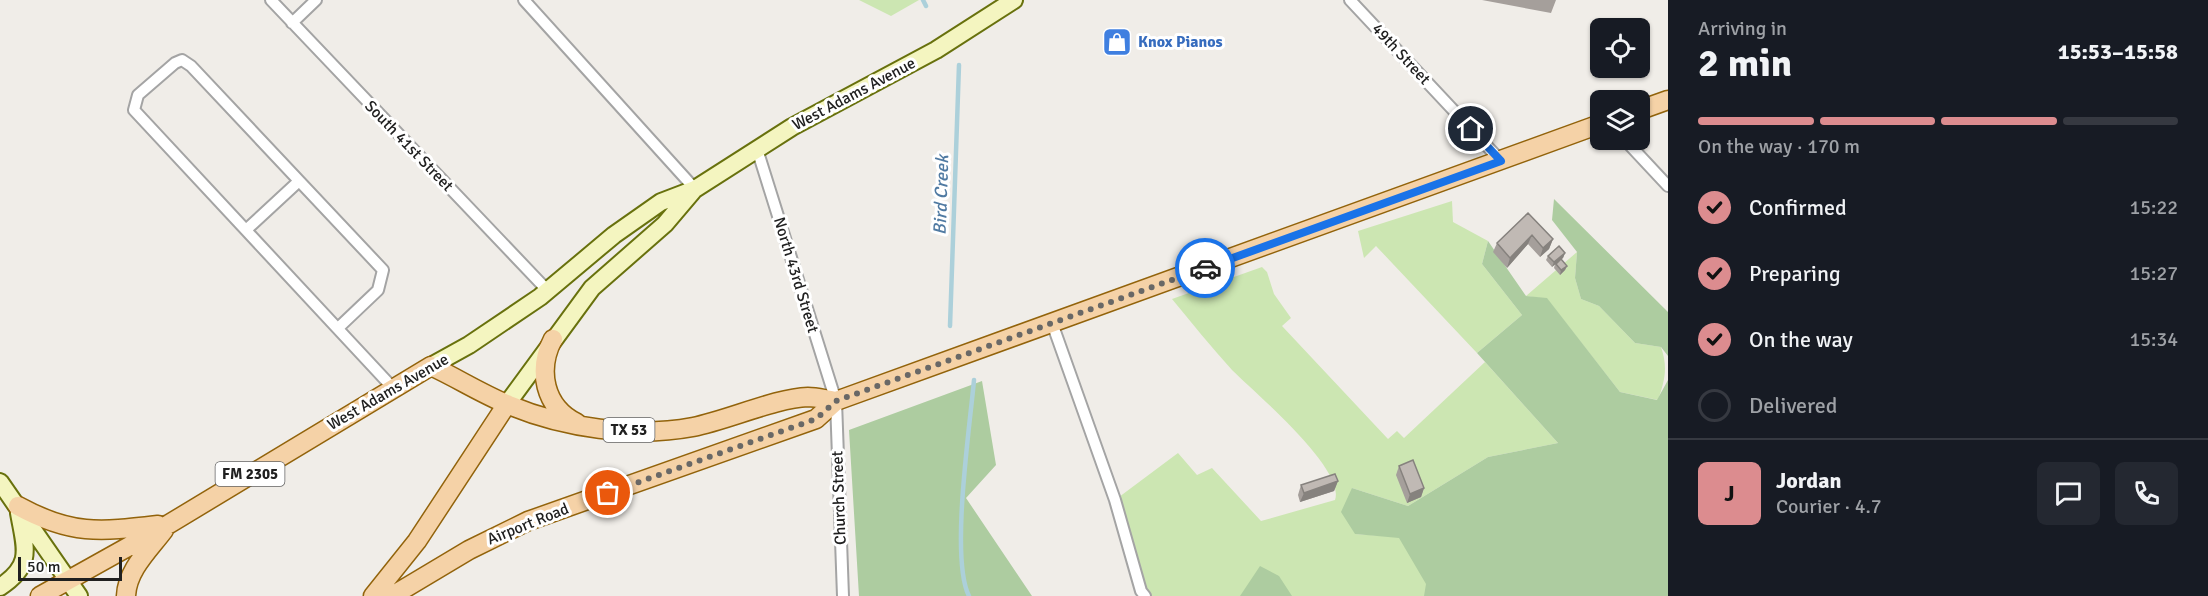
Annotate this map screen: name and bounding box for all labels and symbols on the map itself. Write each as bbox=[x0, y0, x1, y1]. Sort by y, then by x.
street label: 49th Street bbox=[1367, 19, 1435, 89]
shop icon: Knox Pianos bbox=[1101, 26, 1133, 58]
place label: Knox Pianos bbox=[1138, 32, 1223, 52]
street label: West Adams Avenue bbox=[789, 53, 919, 135]
street label: South 41st Street bbox=[361, 96, 458, 196]
pin bbox=[1445, 103, 1496, 154]
water label: Bird Creek bbox=[929, 153, 953, 235]
street label: North 43rd Street bbox=[769, 215, 823, 336]
courier bbox=[1175, 238, 1235, 298]
street label: West Adams Avenue bbox=[324, 349, 452, 435]
road number: TX 53 bbox=[604, 418, 654, 442]
street label: Church Street bbox=[827, 450, 851, 545]
road number: FM 2305 bbox=[216, 462, 284, 486]
pin bbox=[582, 467, 633, 518]
street label: Airport Road bbox=[484, 499, 572, 549]
scale bar bbox=[18, 554, 122, 582]

